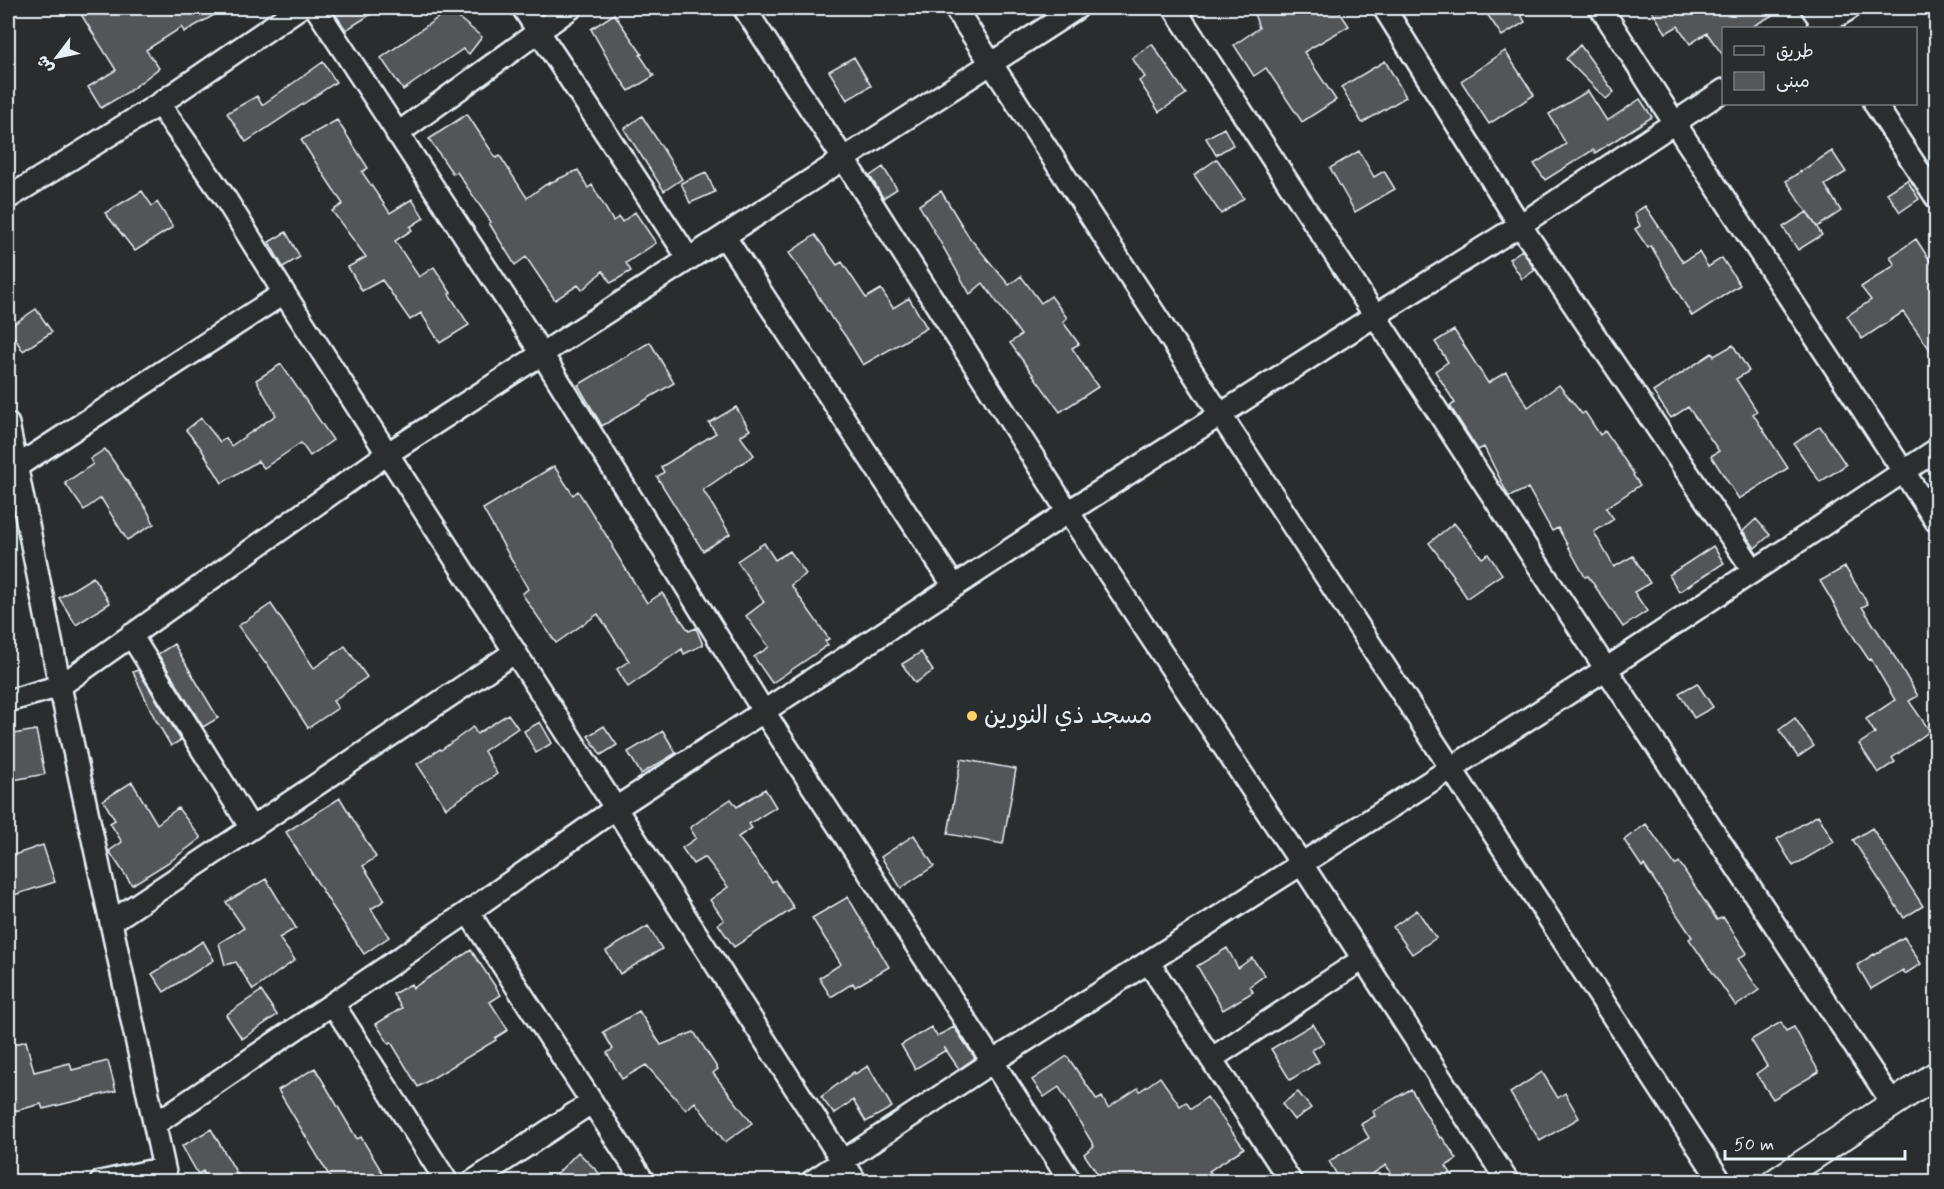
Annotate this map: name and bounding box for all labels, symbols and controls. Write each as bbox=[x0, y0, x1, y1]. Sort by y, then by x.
north arrow bbox=[27, 27, 87, 87]
legend bbox=[1722, 27, 1917, 105]
text: طريق bbox=[1776, 40, 1814, 64]
text: ش bbox=[32, 51, 59, 77]
text: مبنى bbox=[1776, 70, 1810, 94]
place label: مسجد ذي النورين bbox=[984, 701, 1152, 732]
marker: مسجد ذي النورين bbox=[965, 709, 979, 723]
scale bar bbox=[1725, 1123, 1905, 1161]
text: 50 m bbox=[1734, 1133, 1774, 1157]

